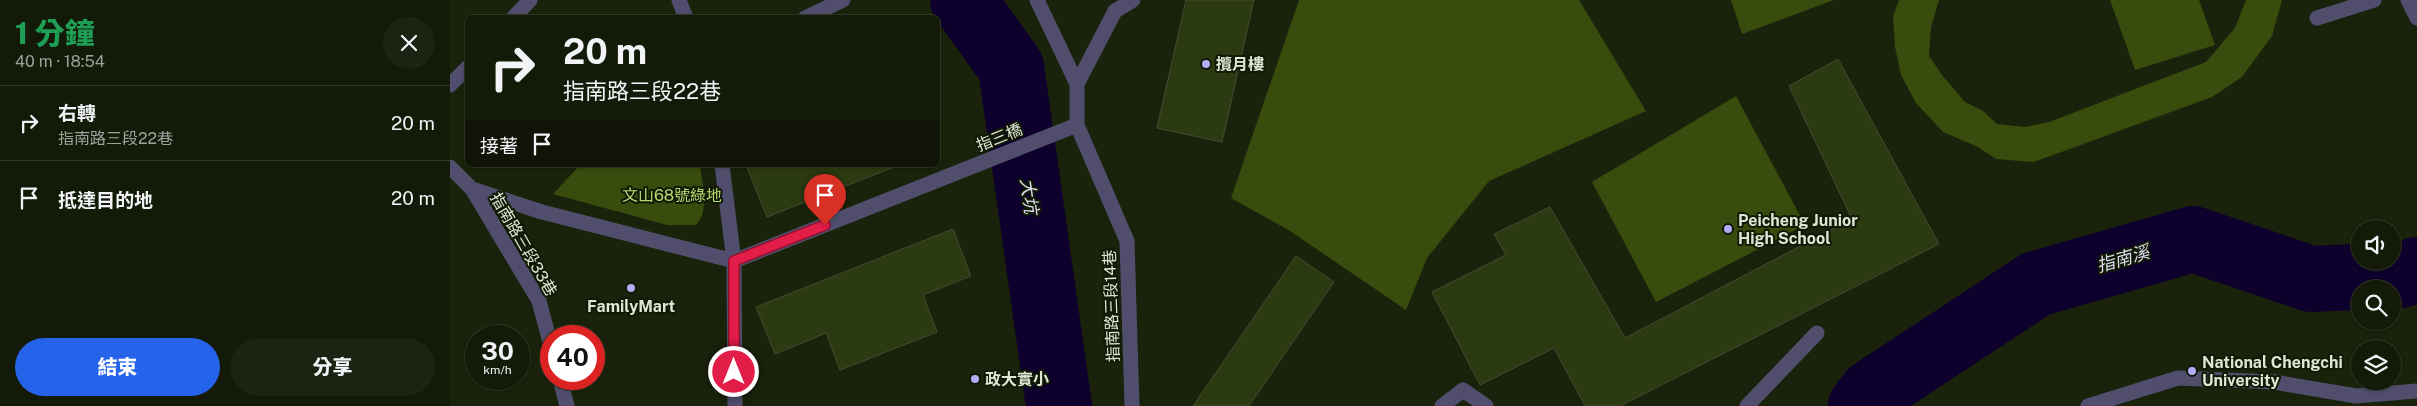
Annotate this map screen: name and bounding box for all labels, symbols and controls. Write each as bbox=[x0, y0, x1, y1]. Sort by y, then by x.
text: 1 分鐘 bbox=[15, 15, 95, 51]
button: close bbox=[383, 17, 435, 69]
text: 20 m bbox=[563, 31, 647, 72]
icon: right bbox=[480, 35, 545, 100]
text: 40 m · 18:54 bbox=[15, 52, 105, 71]
place label: 攬月樓 bbox=[1216, 55, 1264, 74]
marker: 攬月樓 bbox=[1200, 58, 1212, 70]
text: 指南路三段22巷 bbox=[563, 78, 721, 104]
text: 右轉 bbox=[58, 102, 96, 124]
icon: right bbox=[15, 109, 43, 137]
text: 20 m bbox=[391, 112, 435, 134]
street label: 指三橋 bbox=[973, 120, 1025, 155]
text: 指南路三段22巷 bbox=[58, 129, 173, 148]
icon: arrive bbox=[528, 130, 556, 158]
text: 接著 bbox=[480, 135, 518, 157]
pin bbox=[804, 174, 846, 225]
water label: 大坑 bbox=[1017, 177, 1043, 218]
icon: arrive bbox=[811, 181, 839, 209]
icon: arrive bbox=[15, 184, 43, 212]
park label: 文山68號綠地 bbox=[622, 186, 722, 205]
text: 20 m bbox=[391, 187, 435, 209]
text: 抵達目的地 bbox=[58, 189, 153, 211]
street label: 指南路三段33巷 bbox=[486, 189, 561, 299]
place label: Peicheng Junior High School bbox=[1738, 211, 1858, 248]
map controls bbox=[2351, 220, 2401, 390]
button: sound bbox=[2351, 220, 2401, 270]
marker: Peicheng Junior High School bbox=[1722, 223, 1734, 235]
water label: 指南溪 bbox=[2094, 240, 2155, 276]
street label: 指南路三段14巷 bbox=[1100, 249, 1123, 363]
button: search bbox=[2351, 280, 2401, 330]
marker: FamilyMart bbox=[625, 282, 637, 294]
place label: FamilyMart bbox=[587, 297, 675, 316]
speed limit sign: 40 bbox=[540, 325, 605, 390]
text: 30 bbox=[481, 336, 514, 366]
button: 結束 bbox=[15, 338, 220, 396]
button: 分享 bbox=[230, 338, 435, 396]
button: layers bbox=[2351, 340, 2401, 390]
position arrow bbox=[707, 345, 759, 397]
place label: National Chengchi University bbox=[2202, 353, 2343, 390]
text: km/h bbox=[483, 363, 512, 377]
marker: National Chengchi University bbox=[2186, 365, 2198, 377]
place label: 政大實小 bbox=[985, 370, 1049, 389]
marker: 政大實小 bbox=[969, 373, 981, 385]

